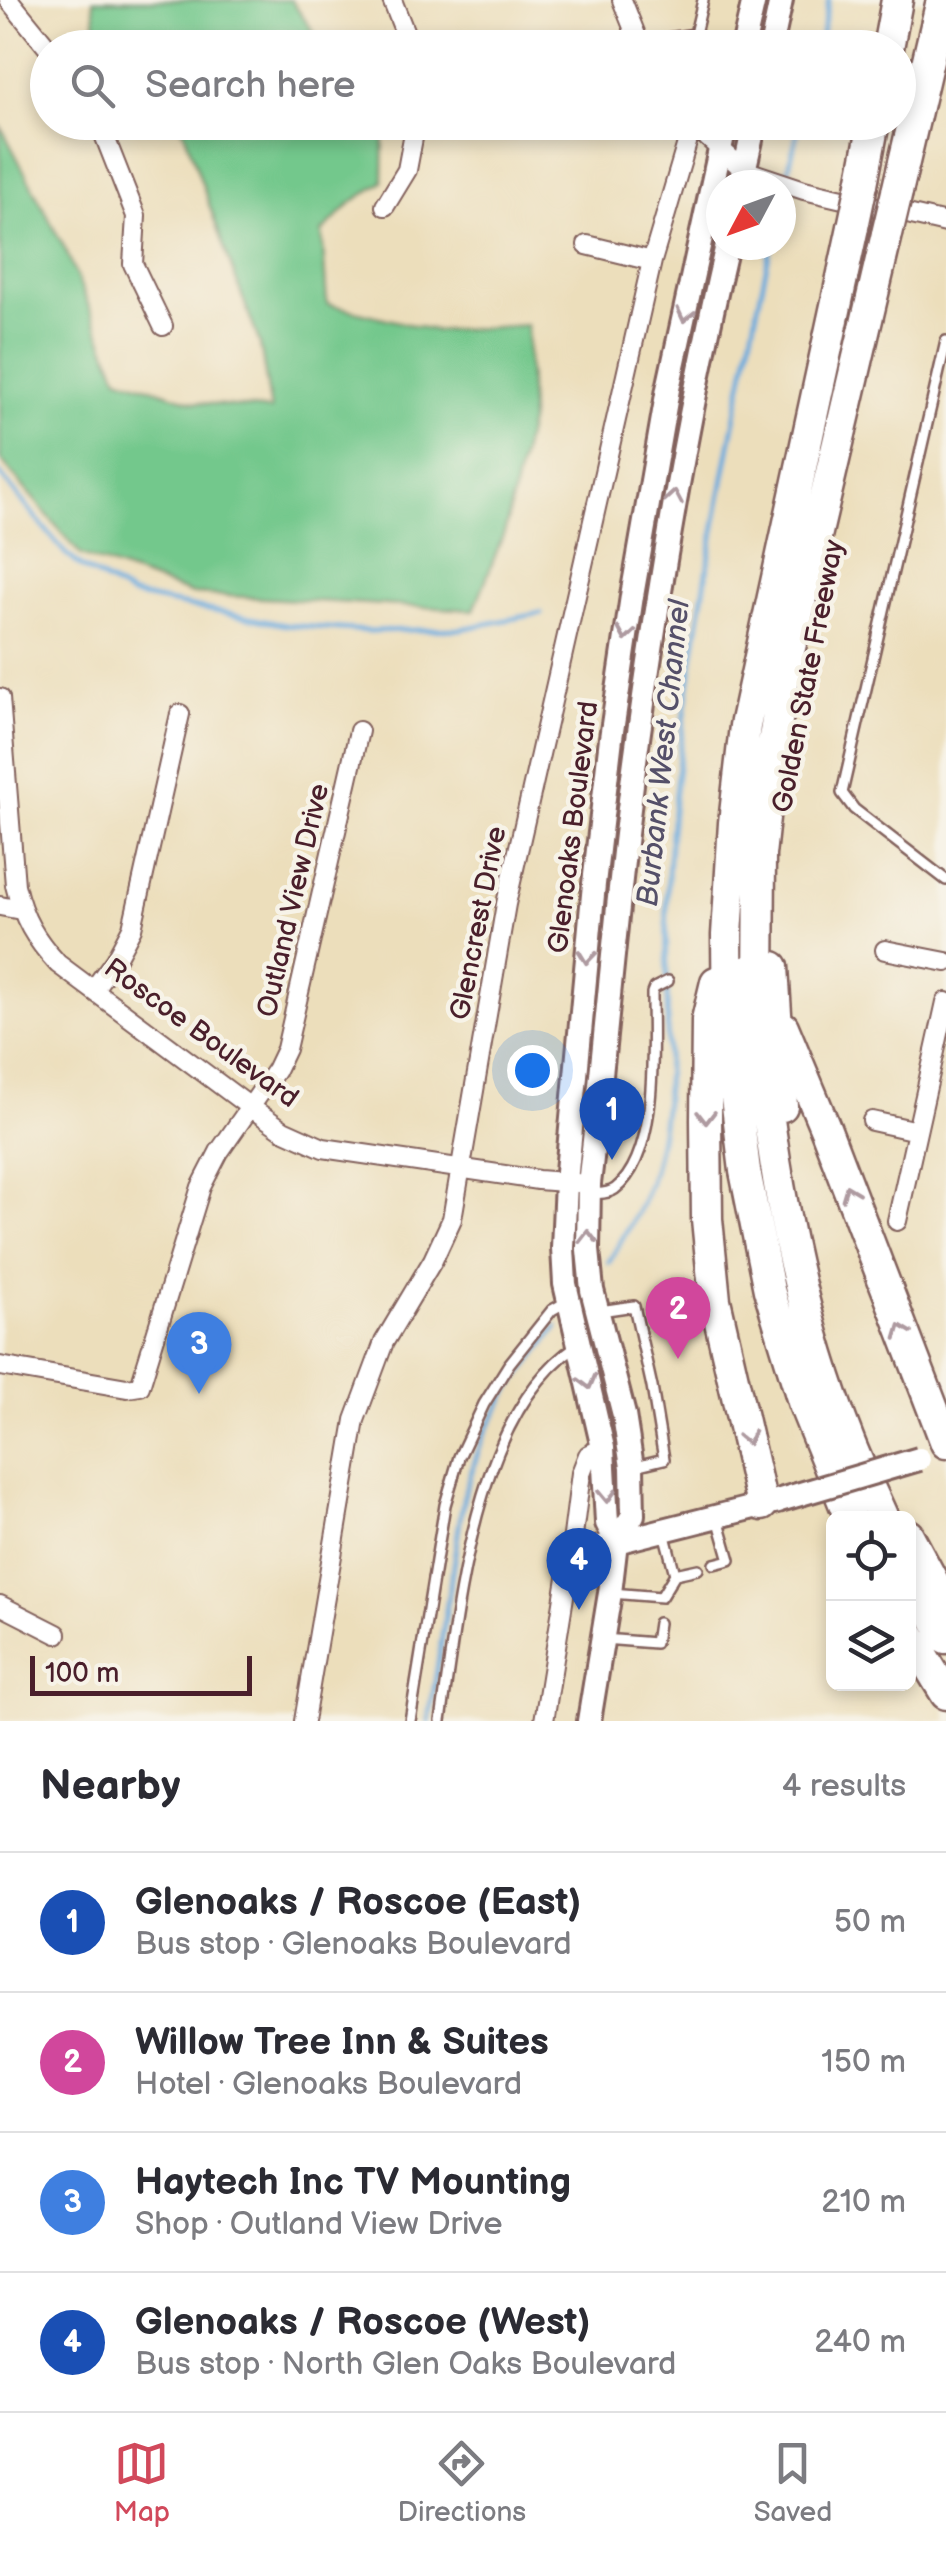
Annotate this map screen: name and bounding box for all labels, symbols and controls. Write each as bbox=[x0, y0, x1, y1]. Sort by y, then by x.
search box bbox=[30, 30, 916, 140]
icon: search bbox=[65, 58, 120, 113]
text: Search here bbox=[145, 63, 356, 108]
north arrow bbox=[706, 170, 796, 260]
one-way arrow bbox=[676, 306, 697, 323]
one-way arrow bbox=[663, 489, 684, 506]
street label: Golden State Freeway bbox=[766, 537, 851, 816]
water label: Burbank West Channel bbox=[630, 597, 698, 908]
one-way arrow bbox=[617, 626, 638, 643]
street label: Glenoaks Boulevard bbox=[542, 699, 605, 955]
street label: Outland View Drive bbox=[251, 780, 336, 1020]
street label: Glencrest Drive bbox=[444, 824, 513, 1023]
one-way arrow bbox=[577, 949, 598, 965]
street label: Roscoe Boulevard bbox=[98, 952, 305, 1115]
your location bbox=[507, 1045, 558, 1096]
pin: 1 bbox=[580, 1078, 644, 1160]
one-way arrow bbox=[695, 1110, 717, 1126]
one-way arrow bbox=[841, 1184, 861, 1202]
one-way arrow bbox=[577, 1229, 599, 1244]
pin: 2 bbox=[646, 1276, 710, 1359]
pin: 3 bbox=[166, 1312, 232, 1394]
one-way arrow bbox=[893, 1323, 914, 1340]
one-way arrow bbox=[577, 1373, 598, 1390]
one-way arrow bbox=[735, 1429, 756, 1446]
one-way arrow bbox=[596, 1488, 617, 1504]
map controls bbox=[826, 1511, 916, 1691]
button: locate bbox=[826, 1511, 916, 1601]
pin: 4 bbox=[546, 1528, 612, 1610]
button: layers bbox=[826, 1601, 916, 1691]
scale bar bbox=[30, 1651, 252, 1696]
text: 100 m bbox=[45, 1657, 119, 1690]
text: Nearby bbox=[40, 1761, 180, 1812]
text: 4 results bbox=[782, 1767, 906, 1806]
text: Glenoaks / Roscoe (East) bbox=[135, 1880, 581, 1925]
text: 1 bbox=[66, 1903, 79, 1942]
text: 50 m bbox=[834, 1903, 906, 1942]
text: Bus stop · Glenoaks Boulevard bbox=[135, 1925, 572, 1964]
text: Willow Tree Inn & Suites bbox=[135, 2020, 549, 2065]
text: 2 bbox=[63, 2043, 82, 2082]
text: 150 m bbox=[821, 2043, 906, 2082]
text: Hotel · Glenoaks Boulevard bbox=[135, 2065, 522, 2104]
text: Haytech Inc TV Mounting bbox=[135, 2160, 571, 2205]
text: 3 bbox=[63, 2183, 82, 2222]
text: 210 m bbox=[821, 2183, 906, 2222]
text: Shop · Outland View Drive bbox=[135, 2205, 502, 2244]
text: Glenoaks / Roscoe (West) bbox=[135, 2300, 590, 2345]
text: 4 bbox=[63, 2323, 82, 2362]
text: 240 m bbox=[814, 2323, 906, 2362]
text: Bus stop · North Glen Oaks Boulevard bbox=[135, 2345, 676, 2384]
tab: Map bbox=[114, 2436, 170, 2529]
tab: Directions bbox=[397, 2436, 526, 2529]
tab: Saved bbox=[754, 2436, 832, 2529]

